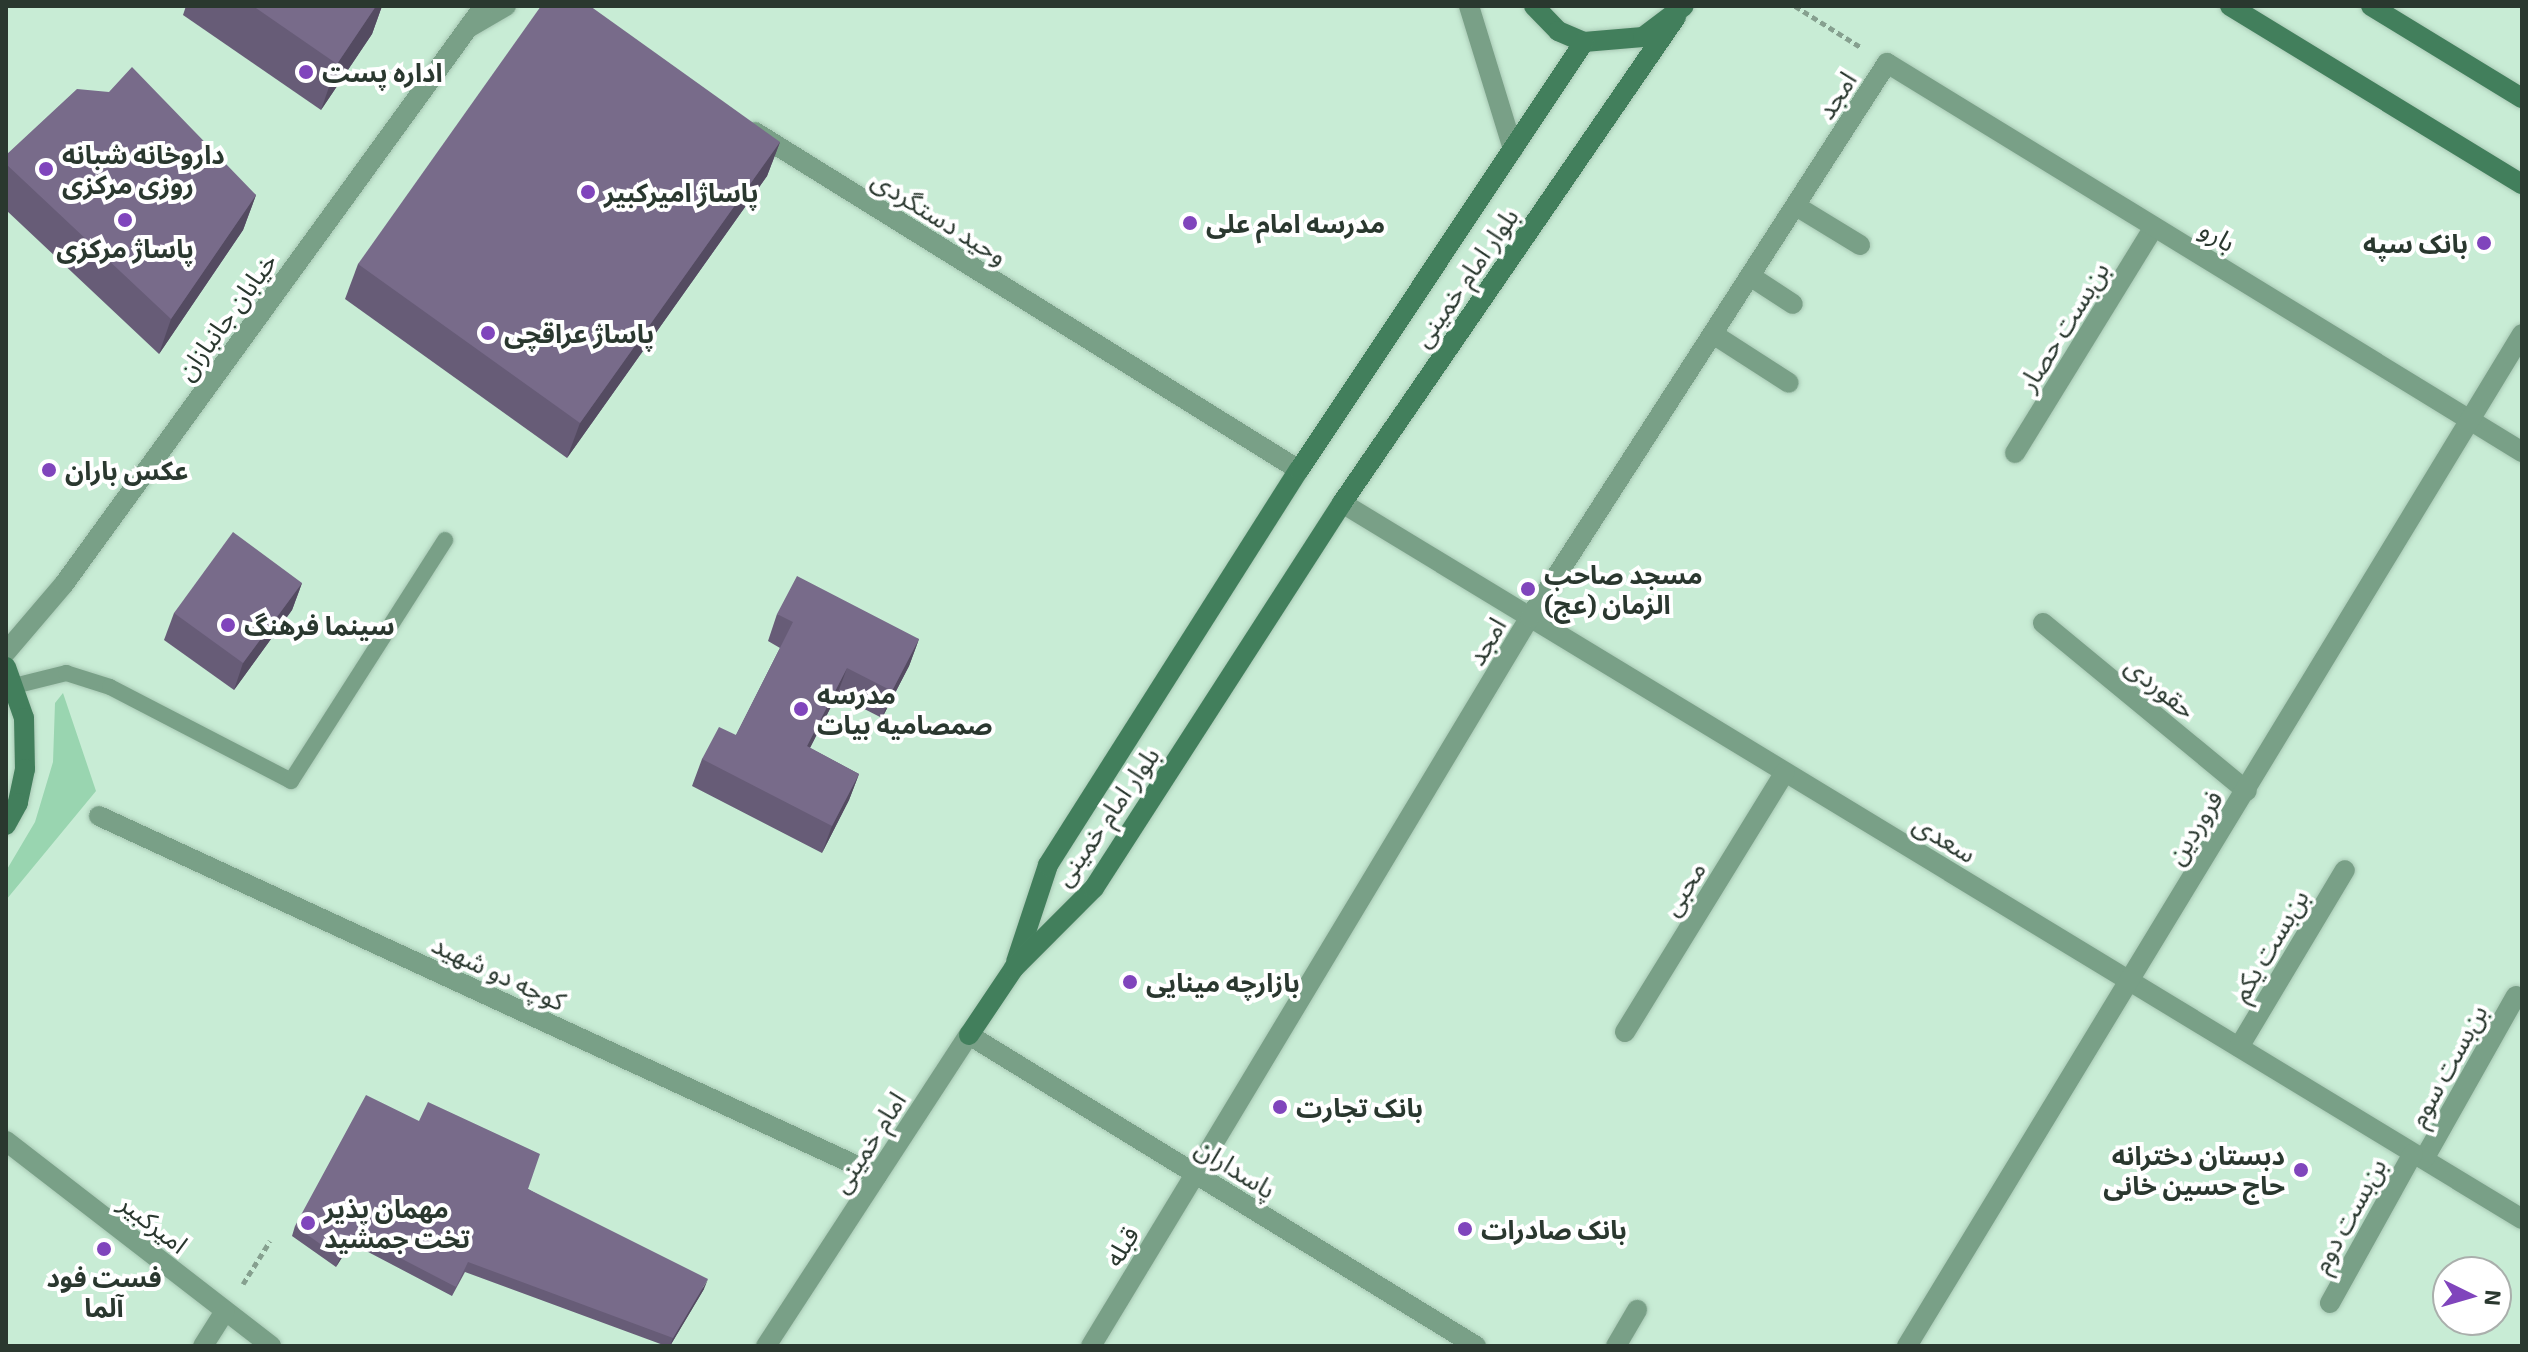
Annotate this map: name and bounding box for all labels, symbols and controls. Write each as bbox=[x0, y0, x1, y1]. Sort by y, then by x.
place label: اداره پست bbox=[322, 56, 443, 88]
marker: اداره پست bbox=[297, 63, 315, 81]
street label: امجد bbox=[1809, 65, 1863, 125]
place label: داروخانه شبانه روزی مرکزی bbox=[62, 138, 225, 200]
marker: داروخانه شبانه روزی مرکزی bbox=[37, 160, 55, 178]
street label: وحید دستگردی bbox=[867, 163, 1013, 271]
place label: پاساژ امیرکبیر bbox=[604, 176, 758, 208]
marker: پاساژ امیرکبیر bbox=[579, 183, 597, 201]
street label: بلوار امام خمینی bbox=[1406, 202, 1524, 352]
place label: مدرسه امام علی bbox=[1206, 207, 1385, 239]
marker: پاساژ مرکزی bbox=[116, 211, 134, 229]
street label: بارو bbox=[2195, 212, 2241, 258]
marker: مدرسه امام علی bbox=[1181, 214, 1199, 232]
place label: بانک سپه bbox=[2363, 227, 2468, 259]
place label: پاساژ مرکزی bbox=[56, 232, 194, 264]
marker: بانک سپه bbox=[2475, 234, 2493, 252]
street label: خیابان جانبازان bbox=[169, 246, 283, 386]
street label: بن‌بست حصار bbox=[2011, 256, 2115, 396]
place label: پاساژ عراقچی bbox=[504, 317, 654, 349]
marker: پاساژ عراقچی bbox=[479, 324, 497, 342]
place label: عکس باران bbox=[65, 454, 189, 486]
marker: عکس باران bbox=[40, 461, 58, 479]
place label: مسجد صاحب الزمان (عج) bbox=[1544, 558, 1703, 620]
marker: مسجد صاحب الزمان (عج) bbox=[1519, 580, 1537, 598]
place label: سینما فرهنگ bbox=[244, 609, 395, 641]
street label: امجد bbox=[1460, 611, 1512, 671]
marker: سینما فرهنگ bbox=[219, 616, 237, 634]
street label: حقوردی bbox=[2120, 649, 2202, 725]
place label: مدرسه صمصامیه بیات bbox=[817, 678, 993, 740]
marker: مدرسه صمصامیه بیات bbox=[792, 700, 810, 718]
street label: بلوار امام خمینی bbox=[1047, 741, 1165, 891]
street label: فروردین bbox=[2159, 784, 2229, 870]
street label: سعدی bbox=[1908, 807, 1982, 869]
street label: محبی bbox=[1654, 855, 1712, 921]
street label: بن‌بست یکم bbox=[2223, 883, 2315, 1007]
street label: کوچه دو شهید bbox=[427, 928, 571, 1016]
place label: بازارچه مینایی bbox=[1146, 966, 1300, 998]
marker: بازارچه مینایی bbox=[1121, 973, 1139, 991]
street label: بن‌بست سوم bbox=[2401, 999, 2493, 1131]
street label: امام خمینی bbox=[824, 1086, 912, 1198]
place label: بانک تجارت bbox=[1296, 1091, 1423, 1123]
marker: بانک تجارت bbox=[1271, 1098, 1289, 1116]
street label: پاسداران bbox=[1190, 1131, 1282, 1205]
place label: دبستان دخترانه حاج حسین خانی bbox=[2103, 1139, 2285, 1200]
street label: بن‌بست دوم bbox=[2304, 1152, 2392, 1278]
marker: دبستان دخترانه حاج حسین خانی bbox=[2292, 1161, 2310, 1179]
street label: امیرکبیر bbox=[113, 1187, 195, 1259]
place label: مهمان پذیر تخت جمشید bbox=[324, 1192, 470, 1254]
place label: بانک صادرات bbox=[1481, 1213, 1627, 1245]
marker: مهمان پذیر تخت جمشید bbox=[299, 1214, 317, 1232]
street label: قبله bbox=[1097, 1220, 1145, 1272]
marker: بانک صادرات bbox=[1456, 1220, 1474, 1238]
marker: فست فود آلما bbox=[95, 1240, 113, 1258]
north arrow bbox=[2432, 1256, 2512, 1336]
place label: فست فود آلما bbox=[46, 1261, 162, 1322]
text: N bbox=[2480, 1289, 2508, 1307]

